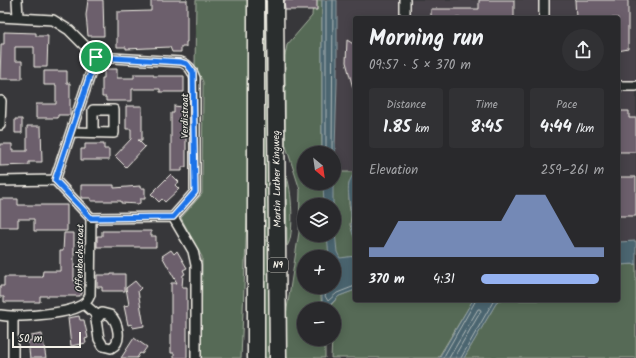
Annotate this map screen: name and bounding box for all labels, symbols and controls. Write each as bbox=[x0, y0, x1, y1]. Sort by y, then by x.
text: Morning run bbox=[369, 22, 484, 57]
button: share bbox=[562, 29, 604, 71]
pin bbox=[79, 40, 113, 74]
icon: arrive bbox=[85, 46, 107, 68]
text: 09:57 · 5 × 370 m bbox=[369, 55, 471, 76]
street label: Verdistraat bbox=[177, 93, 193, 139]
text: Distance bbox=[386, 96, 426, 114]
text: Time bbox=[475, 96, 498, 114]
text: Pace bbox=[556, 96, 577, 114]
text: 1.85 bbox=[383, 114, 411, 141]
text: 8:45 bbox=[470, 114, 503, 141]
text: 4:44 bbox=[540, 114, 572, 141]
text: km bbox=[411, 120, 429, 138]
text: /km bbox=[572, 120, 594, 138]
street label: Martin Luther Kingweg bbox=[268, 130, 286, 228]
north arrow bbox=[297, 146, 341, 190]
map controls bbox=[297, 146, 341, 346]
text: Elevation bbox=[369, 160, 418, 181]
text: 259–261 m bbox=[541, 160, 604, 181]
button: layers bbox=[297, 198, 341, 242]
street label: Offenbachstraat bbox=[71, 224, 89, 292]
button: + bbox=[297, 250, 341, 294]
road number: N9 bbox=[268, 258, 288, 272]
text: 370 m bbox=[369, 269, 405, 290]
text: 4:31 bbox=[433, 269, 455, 290]
button: − bbox=[297, 302, 341, 346]
scale bar bbox=[12, 330, 81, 349]
text: 50 m bbox=[18, 330, 43, 348]

